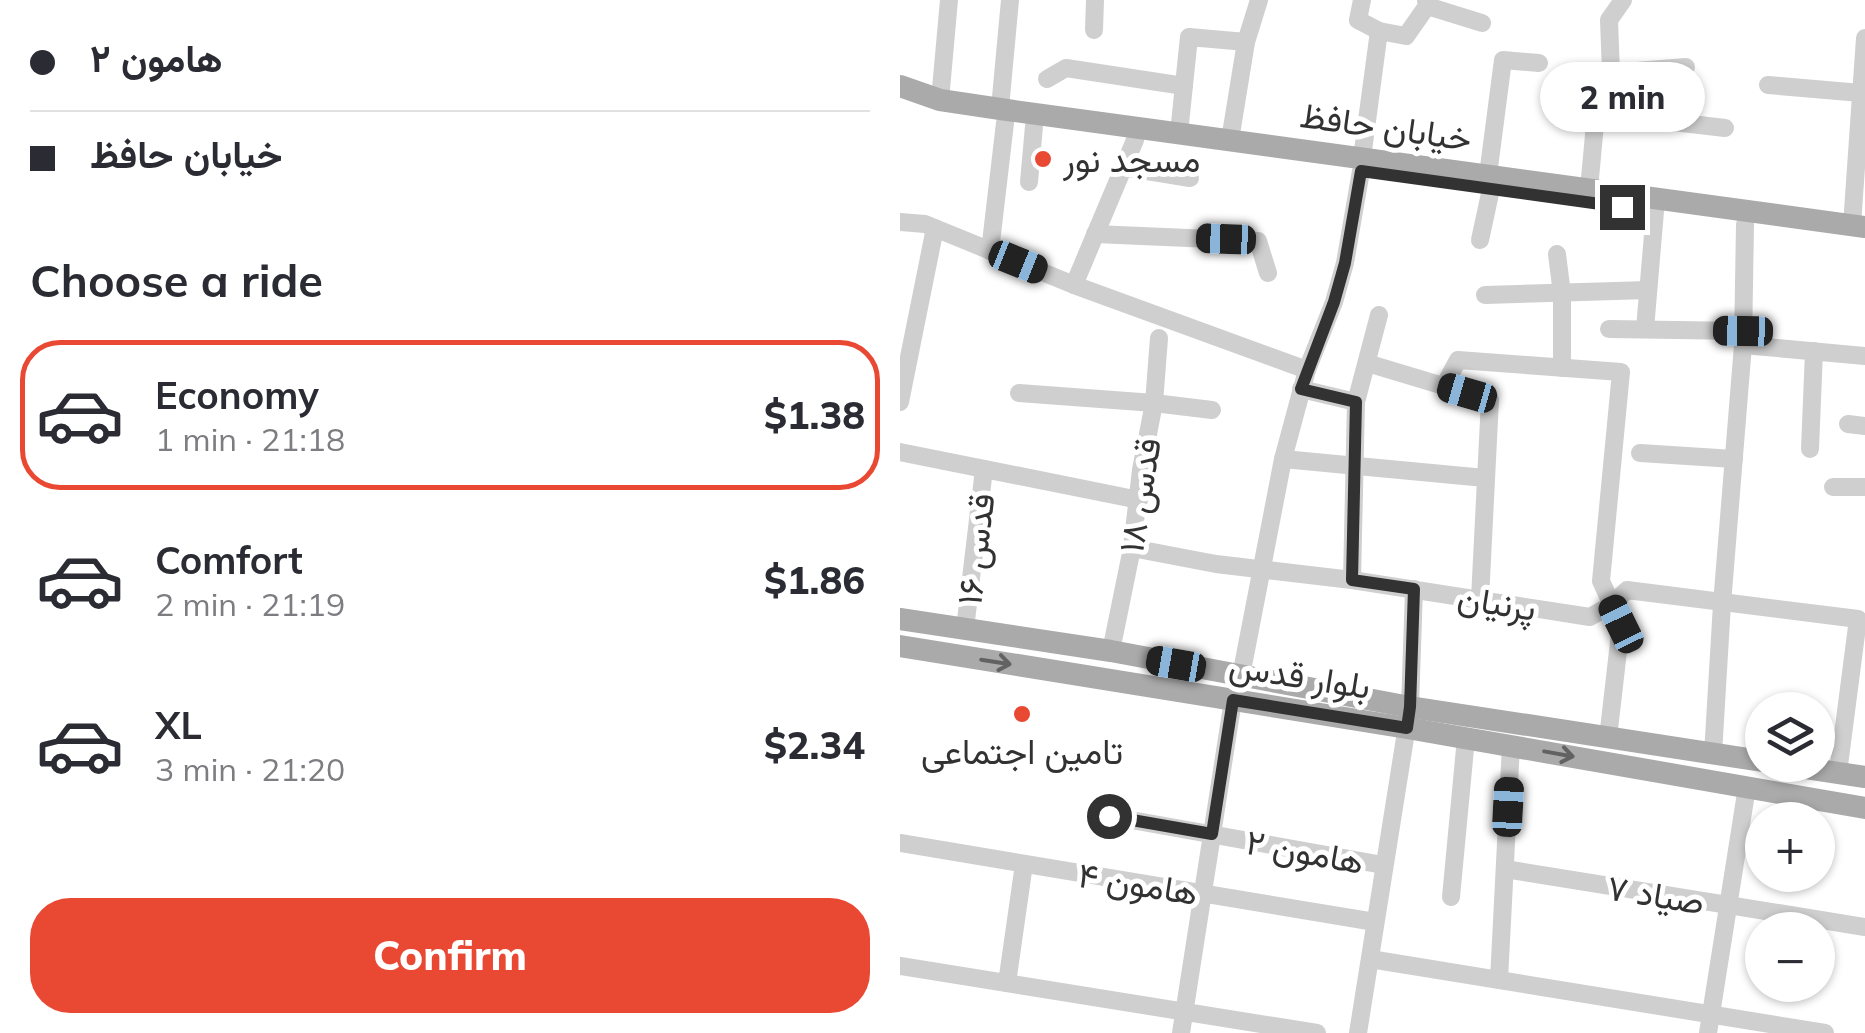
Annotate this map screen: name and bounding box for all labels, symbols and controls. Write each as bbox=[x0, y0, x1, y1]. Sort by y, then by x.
text: هامون ۲ bbox=[90, 34, 223, 82]
callout: 2 min bbox=[1540, 62, 1704, 132]
text: 2 min bbox=[1580, 77, 1665, 117]
street label: خیابان حافظ bbox=[1297, 92, 1475, 160]
text: خیابان حافظ bbox=[90, 130, 282, 178]
place label: مسجد نور bbox=[1062, 137, 1200, 182]
marker: مسجد نور bbox=[1032, 148, 1054, 170]
route end bbox=[1600, 185, 1645, 230]
car bbox=[1195, 223, 1257, 255]
car bbox=[985, 237, 1051, 287]
text: Choose a ride bbox=[30, 252, 323, 308]
car bbox=[1713, 315, 1773, 347]
icon: car bbox=[35, 370, 125, 460]
car bbox=[1434, 370, 1500, 416]
text: Economy bbox=[155, 371, 319, 419]
text: $1.38 bbox=[764, 391, 865, 439]
text: 1 min · 21:18 bbox=[155, 419, 345, 459]
street label: قدس ۱۸ bbox=[1108, 434, 1170, 556]
street label: قدس ۱۶ bbox=[946, 491, 1004, 607]
icon: car bbox=[35, 535, 125, 625]
text: Comfort bbox=[155, 536, 303, 584]
text: $1.86 bbox=[764, 556, 865, 604]
street label: پرنیان bbox=[1454, 574, 1539, 633]
text: 2 min · 21:19 bbox=[155, 584, 345, 624]
car bbox=[1594, 590, 1648, 658]
street label: بلوار قدس bbox=[1226, 642, 1374, 709]
car bbox=[1144, 644, 1208, 684]
one-way arrow bbox=[980, 653, 1012, 671]
map controls bbox=[1745, 692, 1835, 1002]
button: layers bbox=[1745, 692, 1835, 782]
icon: car bbox=[35, 700, 125, 790]
text: XL bbox=[155, 701, 202, 749]
marker: تامین اجتماعی bbox=[1011, 703, 1033, 725]
text: $2.34 bbox=[764, 721, 865, 769]
place label: تامین اجتماعی bbox=[921, 729, 1123, 773]
one-way arrow bbox=[1542, 745, 1575, 764]
text: 3 min · 21:20 bbox=[155, 749, 345, 789]
car bbox=[1491, 776, 1525, 838]
route start bbox=[1087, 794, 1132, 839]
button: + bbox=[1745, 802, 1835, 892]
street label: هامون ۲ bbox=[1242, 819, 1367, 884]
street label: هامون ۴ bbox=[1075, 852, 1201, 915]
street label: صیاد ۷ bbox=[1604, 865, 1708, 923]
button: Confirm bbox=[30, 898, 870, 1013]
button: − bbox=[1745, 912, 1835, 1002]

